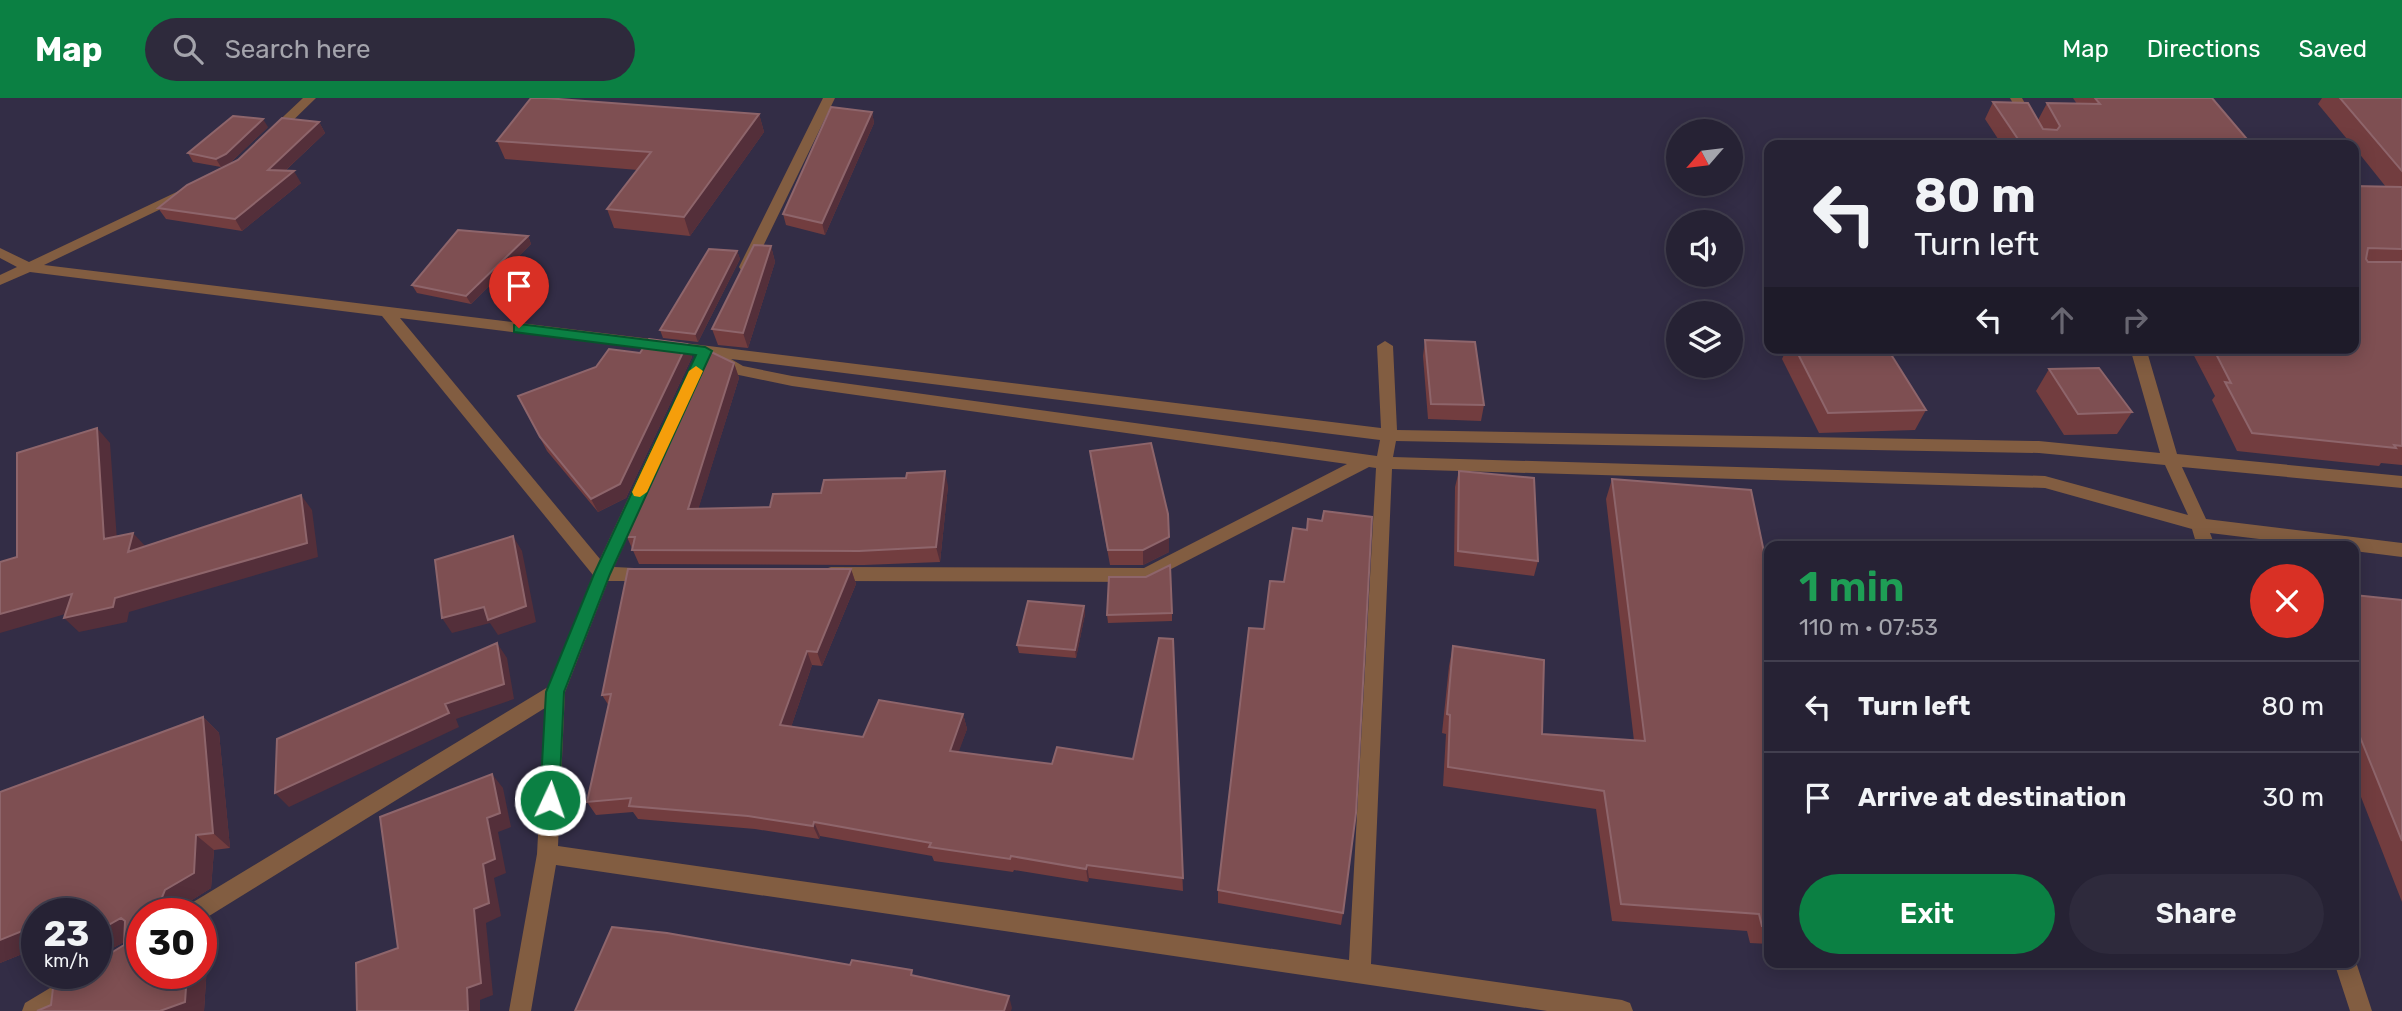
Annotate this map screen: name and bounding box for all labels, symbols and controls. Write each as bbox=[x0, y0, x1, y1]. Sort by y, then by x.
search box bbox=[145, 18, 635, 81]
text: Map bbox=[35, 30, 103, 69]
icon: search bbox=[169, 30, 207, 68]
text: Search here bbox=[225, 34, 370, 65]
text: Map bbox=[2062, 35, 2109, 63]
text: Directions bbox=[2147, 35, 2260, 63]
text: Saved bbox=[2298, 35, 2367, 63]
north arrow bbox=[1666, 119, 1743, 196]
map controls bbox=[1666, 119, 1743, 378]
text: 80 m bbox=[1914, 166, 2036, 224]
icon: left bbox=[1799, 168, 1890, 259]
button: sound bbox=[1666, 210, 1743, 287]
text: Turn left bbox=[1914, 225, 2039, 263]
pin bbox=[489, 256, 549, 328]
icon: arrive bbox=[500, 267, 538, 305]
button: layers bbox=[1666, 301, 1743, 378]
icon: left bbox=[1970, 301, 2008, 339]
icon: ahead bbox=[2043, 301, 2081, 339]
icon: right bbox=[2116, 301, 2154, 339]
text: 1 min bbox=[1799, 562, 1905, 612]
button: close bbox=[2250, 564, 2324, 638]
text: 110 m · 07:53 bbox=[1799, 613, 1938, 641]
icon: left bbox=[1799, 688, 1837, 726]
text: Turn left bbox=[1858, 691, 1970, 722]
text: 80 m bbox=[2261, 691, 2324, 722]
position arrow bbox=[513, 763, 587, 837]
icon: arrive bbox=[1799, 779, 1837, 817]
text: Arrive at destination bbox=[1858, 782, 2126, 813]
text: 30 m bbox=[2262, 782, 2324, 813]
button: Exit bbox=[1799, 874, 2055, 954]
button: Share bbox=[2069, 874, 2324, 954]
speed limit sign: 30 bbox=[126, 898, 217, 989]
text: 23 bbox=[44, 913, 89, 955]
text: km/h bbox=[44, 950, 89, 972]

